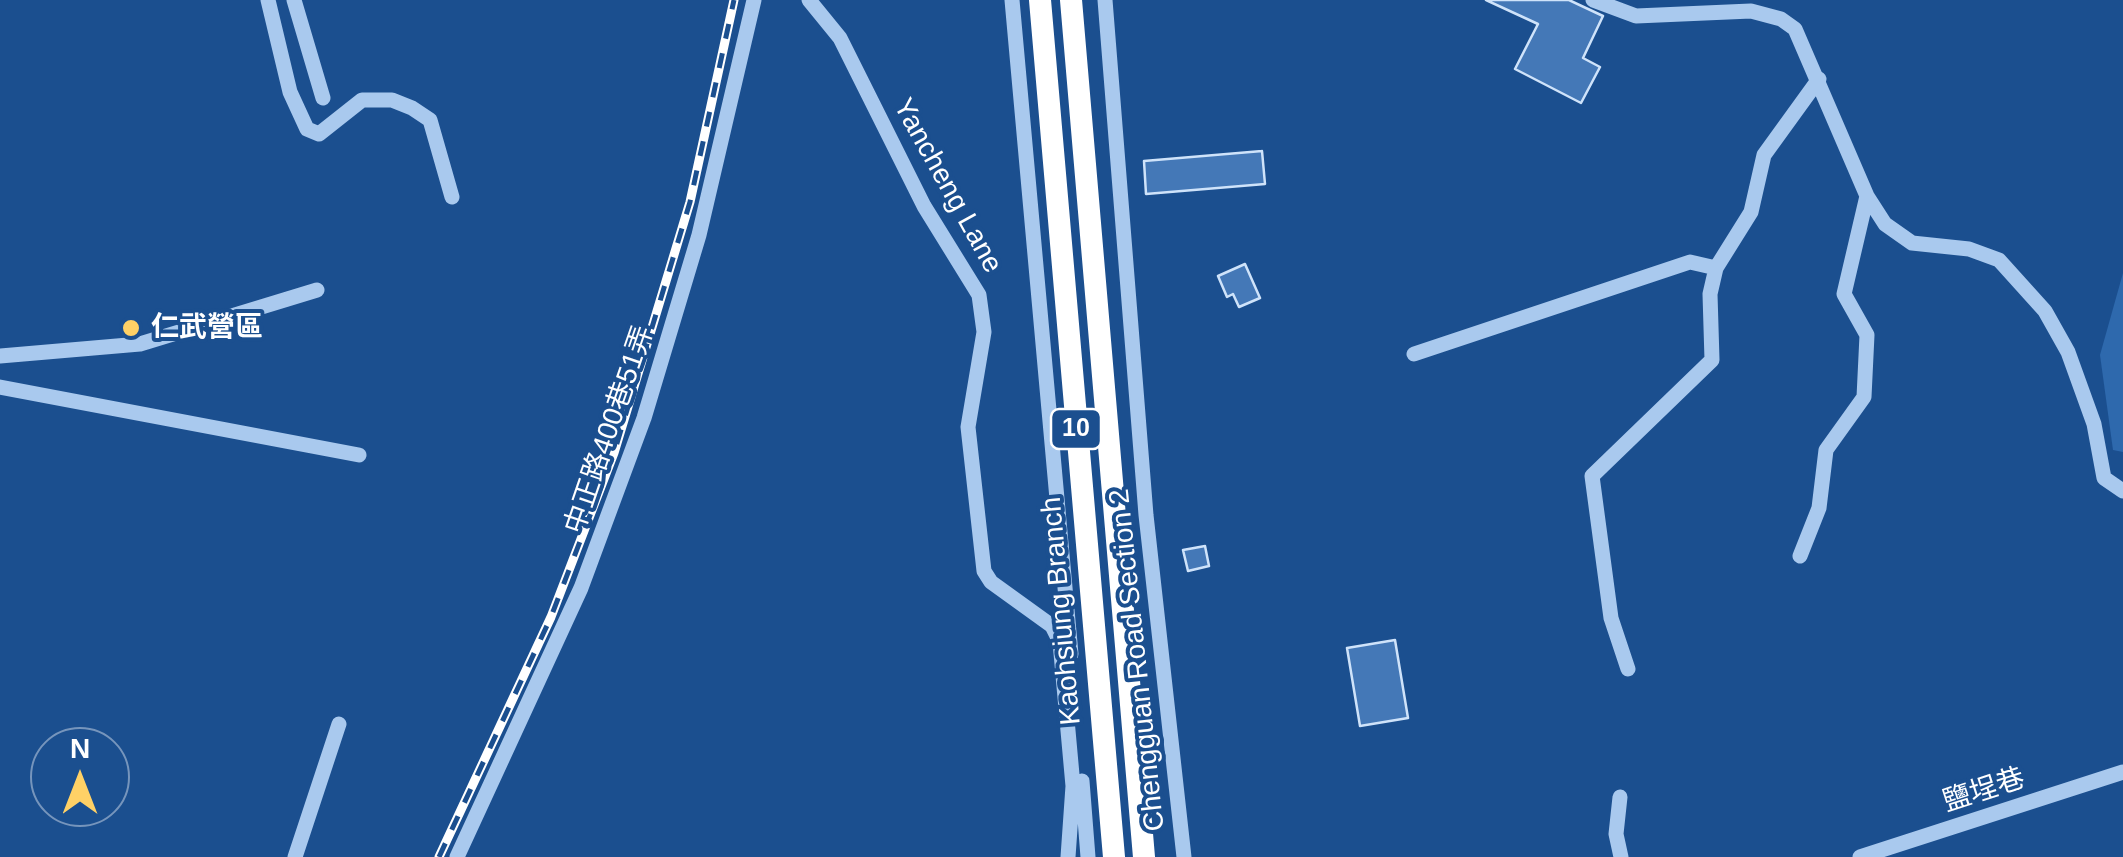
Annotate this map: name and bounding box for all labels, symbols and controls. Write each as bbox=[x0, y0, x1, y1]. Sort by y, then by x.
street label: Yancheng Lane bbox=[885, 93, 1009, 279]
place label: 仁武營區 bbox=[151, 311, 263, 345]
marker: 仁武營區 bbox=[120, 317, 142, 339]
street label: 中正路400巷51弄 bbox=[559, 322, 661, 538]
road number: 10 bbox=[1051, 409, 1101, 449]
street label: Chengguan Road Section 2 bbox=[1103, 487, 1173, 833]
street label: Kaohsiung Branch bbox=[1035, 496, 1089, 726]
north arrow bbox=[30, 727, 130, 827]
text: N bbox=[70, 733, 90, 764]
street label: 鹽埕巷 bbox=[1939, 762, 2029, 820]

